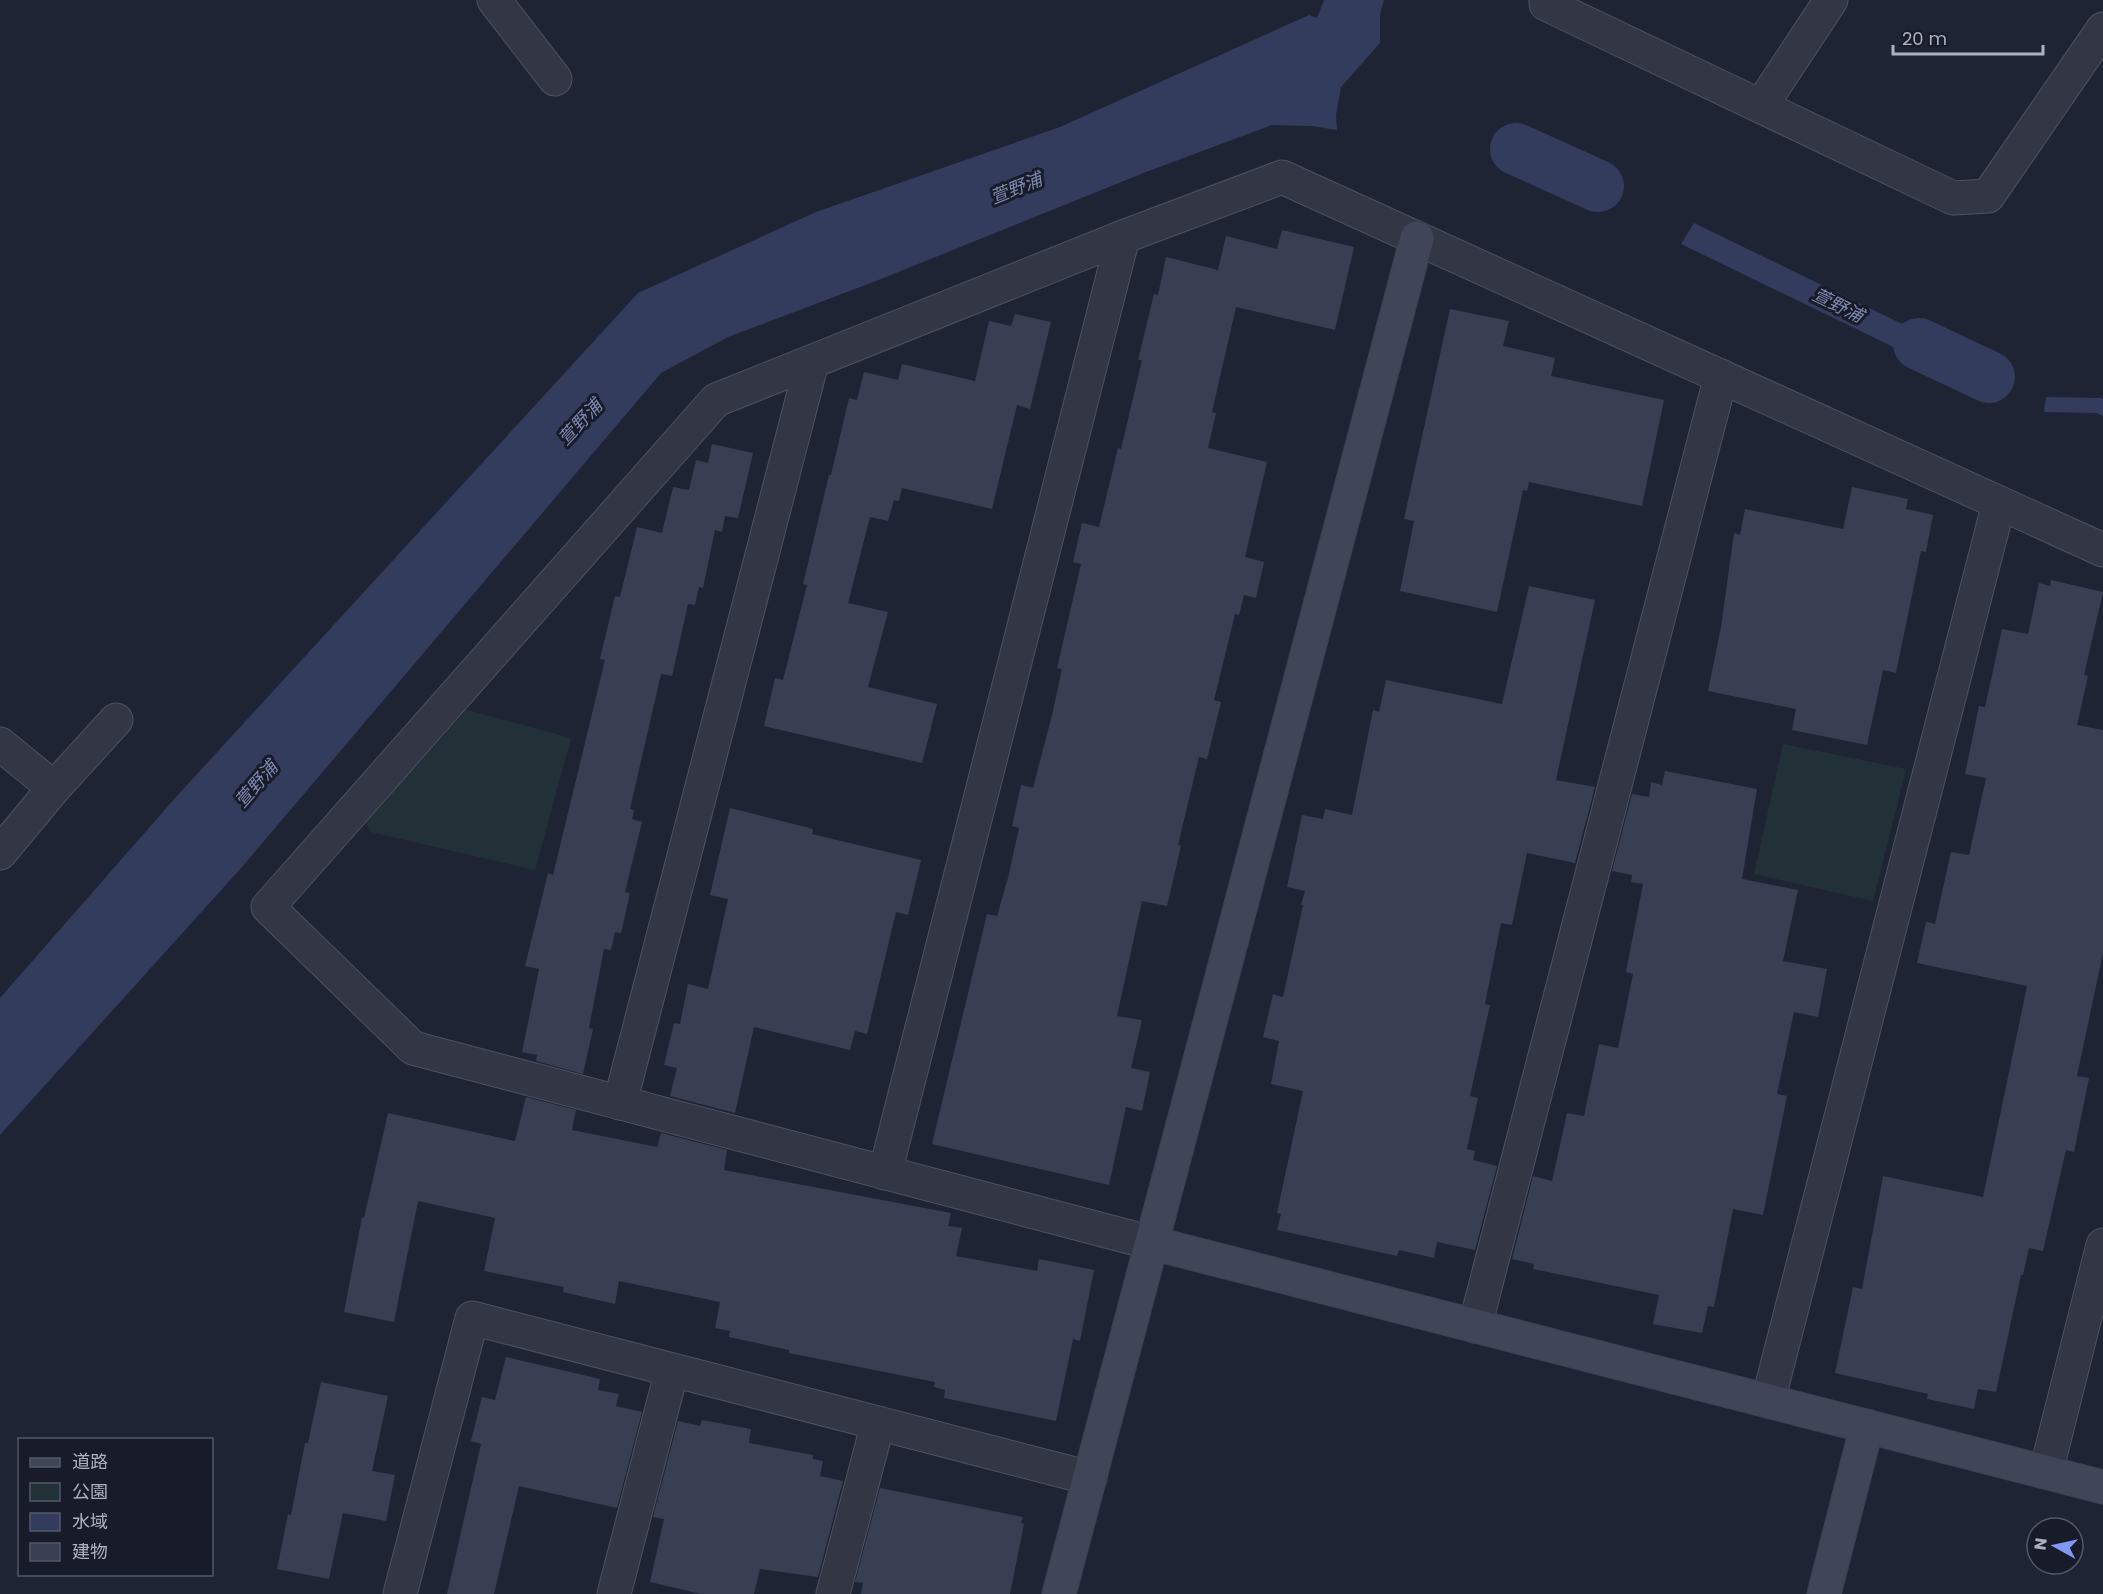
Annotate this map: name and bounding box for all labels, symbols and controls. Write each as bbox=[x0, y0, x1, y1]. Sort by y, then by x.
scale bar bbox=[1893, 18, 2043, 56]
text: 20 m bbox=[1902, 26, 1947, 51]
water label: 萱野浦 bbox=[986, 165, 1048, 210]
water label: 萱野浦 bbox=[1808, 282, 1870, 329]
water label: 萱野浦 bbox=[552, 392, 610, 450]
water label: 萱野浦 bbox=[229, 753, 285, 813]
legend bbox=[18, 1438, 213, 1576]
text: 道路 bbox=[72, 1449, 108, 1474]
text: 公園 bbox=[72, 1479, 108, 1504]
text: 水域 bbox=[72, 1509, 108, 1534]
north arrow bbox=[2025, 1516, 2085, 1576]
text: N bbox=[2028, 1536, 2053, 1552]
text: 建物 bbox=[72, 1539, 108, 1564]

